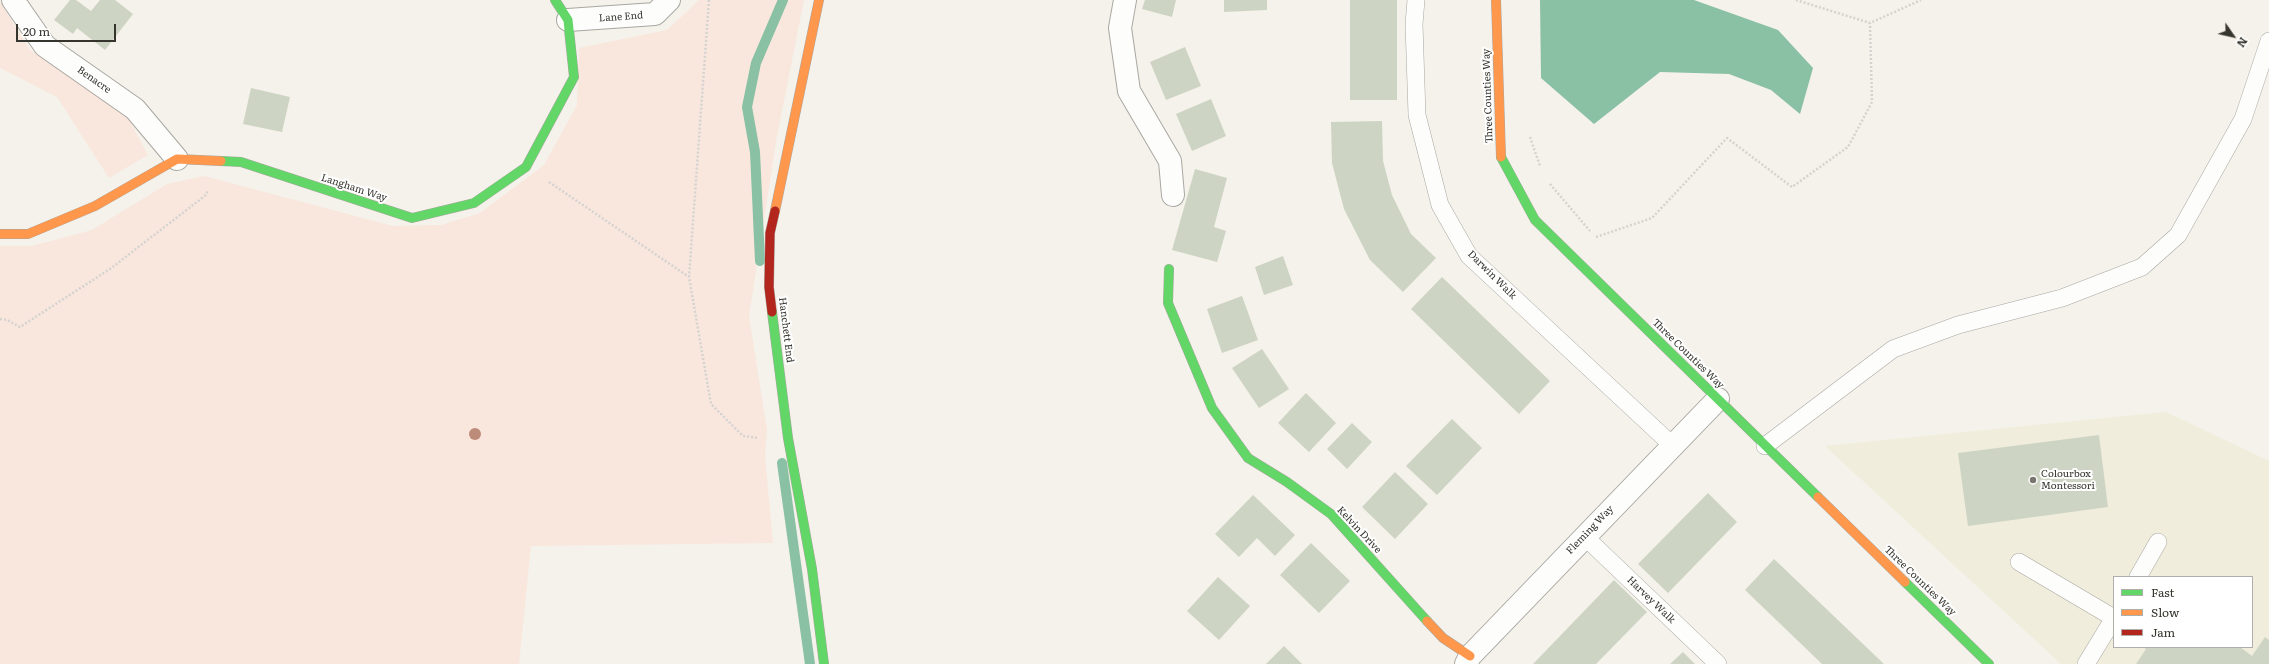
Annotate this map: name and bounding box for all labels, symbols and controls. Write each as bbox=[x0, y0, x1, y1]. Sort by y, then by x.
street label: Lane End bbox=[598, 9, 644, 25]
scale bar bbox=[18, 16, 118, 42]
north arrow bbox=[2213, 16, 2253, 56]
text: 20 m bbox=[23, 22, 50, 40]
text: N bbox=[2234, 34, 2252, 51]
street label: Three Counties Way bbox=[1480, 48, 1496, 144]
street label: Benacre bbox=[75, 64, 113, 96]
street label: Langham Way bbox=[319, 172, 389, 204]
street label: Darwin Walk bbox=[1465, 248, 1519, 302]
street label: Hanchett End bbox=[776, 297, 796, 363]
street label: Three Counties Way bbox=[1650, 317, 1726, 391]
place label: Colourbox Montessori bbox=[2041, 468, 2095, 492]
marker: Colourbox Montessori bbox=[2028, 475, 2038, 485]
street label: Fleming Way bbox=[1564, 503, 1616, 557]
street label: Kelvin Drive bbox=[1334, 504, 1384, 556]
street label: Three Counties Way bbox=[1882, 544, 1958, 618]
street label: Harvey Walk bbox=[1624, 574, 1678, 626]
legend bbox=[2113, 576, 2253, 648]
text: Fast bbox=[2151, 583, 2174, 601]
text: Slow bbox=[2151, 603, 2179, 621]
text: Jam bbox=[2151, 623, 2175, 641]

